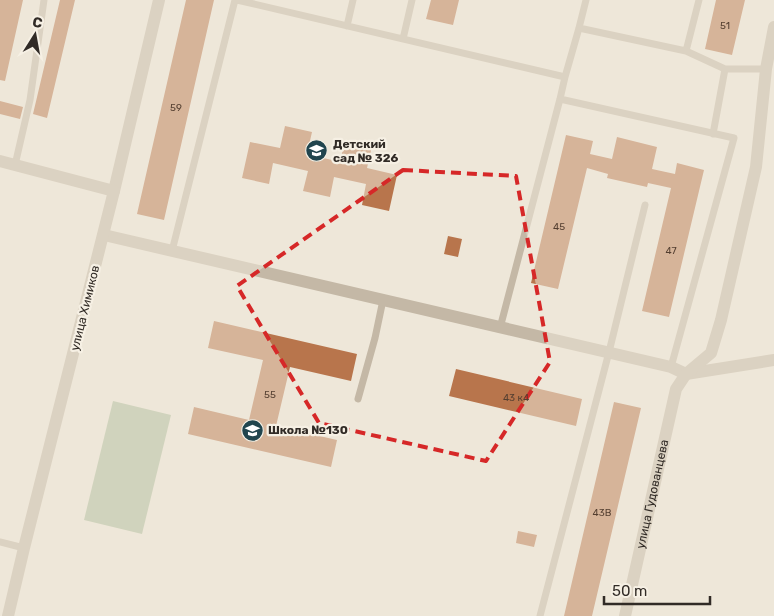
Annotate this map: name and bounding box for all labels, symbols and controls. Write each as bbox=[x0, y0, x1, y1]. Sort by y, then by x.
north arrow bbox=[10, 10, 60, 60]
text: С bbox=[31, 13, 44, 32]
house number: 51 bbox=[720, 20, 730, 32]
house number: 59 bbox=[170, 102, 182, 114]
place label: Детский сад № 326 bbox=[333, 137, 399, 165]
school or university icon: Детский сад № 326 bbox=[305, 139, 329, 163]
house number: 45 bbox=[553, 221, 565, 233]
house number: 47 bbox=[665, 245, 677, 257]
street label: улица Химиков bbox=[68, 264, 102, 352]
house number: 55 bbox=[264, 389, 276, 401]
house number: 43 к4 bbox=[503, 392, 529, 404]
school or university icon: Школа №130 bbox=[240, 418, 264, 442]
place label: Школа №130 bbox=[268, 423, 348, 437]
street label: улица Гудованцева bbox=[633, 438, 671, 550]
house number: 43В bbox=[593, 507, 612, 519]
scale bar bbox=[604, 574, 710, 606]
text: 50 m bbox=[612, 582, 647, 600]

